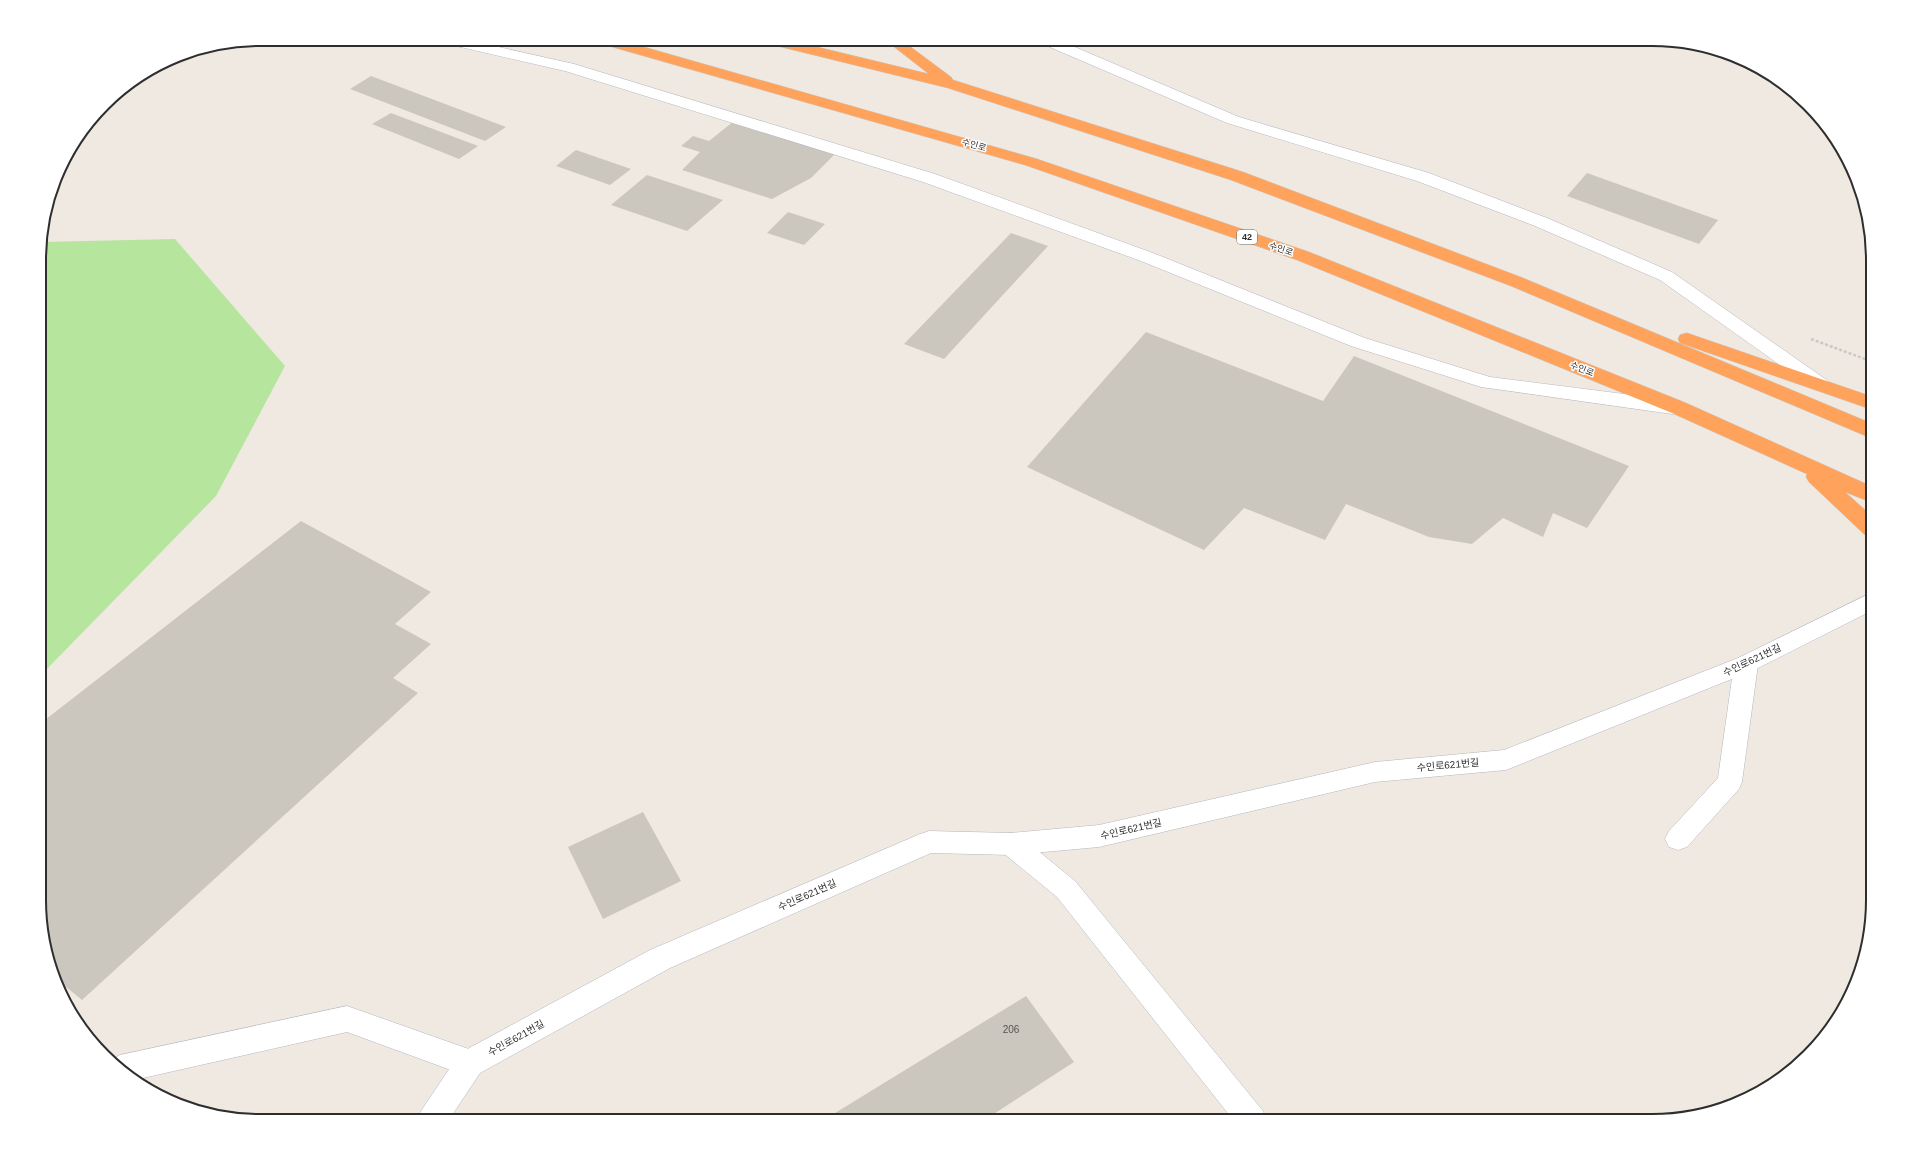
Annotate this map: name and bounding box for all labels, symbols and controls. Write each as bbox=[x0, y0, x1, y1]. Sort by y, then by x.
street label: 수인로 bbox=[961, 137, 987, 153]
road number: 42 bbox=[1237, 230, 1257, 244]
street label: 수인로 bbox=[1268, 240, 1294, 258]
street label: 수인로 bbox=[1569, 360, 1595, 378]
street label: 수인로621번길 bbox=[1721, 642, 1783, 678]
street label: 수인로621번길 bbox=[1416, 757, 1480, 773]
street label: 수인로621번길 bbox=[1099, 817, 1163, 841]
street label: 수인로621번길 bbox=[776, 877, 838, 913]
street label: 수인로621번길 bbox=[486, 1018, 546, 1058]
house number: 206 bbox=[1003, 1024, 1020, 1035]

